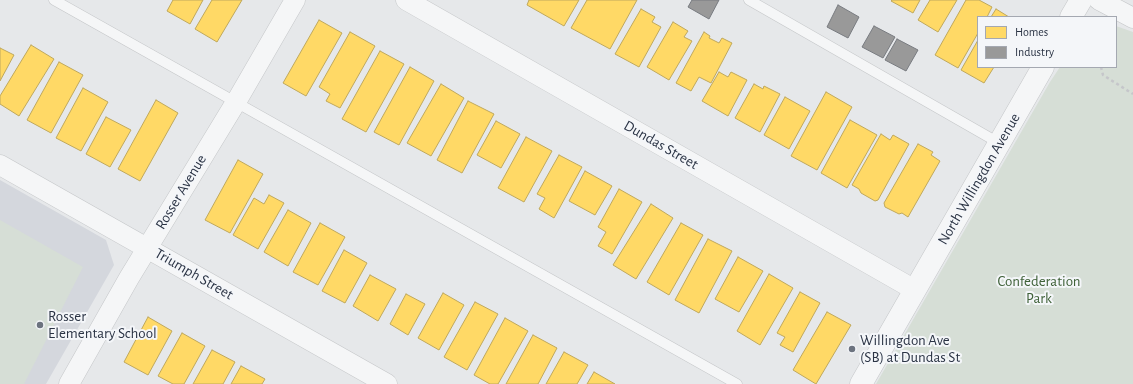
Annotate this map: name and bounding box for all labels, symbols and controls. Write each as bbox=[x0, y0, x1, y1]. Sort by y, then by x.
legend bbox=[977, 16, 1117, 68]
text: Homes bbox=[1015, 26, 1048, 38]
text: Industry bbox=[1015, 46, 1054, 58]
street label: North Willingdon Avenue bbox=[934, 110, 1024, 248]
street label: Dundas Street bbox=[621, 116, 701, 174]
street label: Rosser Avenue bbox=[152, 151, 210, 233]
street label: Triumph Street bbox=[152, 244, 236, 304]
park label: Confederation Park bbox=[997, 272, 1081, 307]
place label: Rosser Elementary School bbox=[48, 307, 157, 342]
marker: Rosser Elementary School bbox=[35, 320, 45, 330]
place label: Willingdon Ave (SB) at Dundas St bbox=[860, 331, 960, 366]
marker: Willingdon Ave (SB) at Dundas St bbox=[847, 344, 857, 354]

